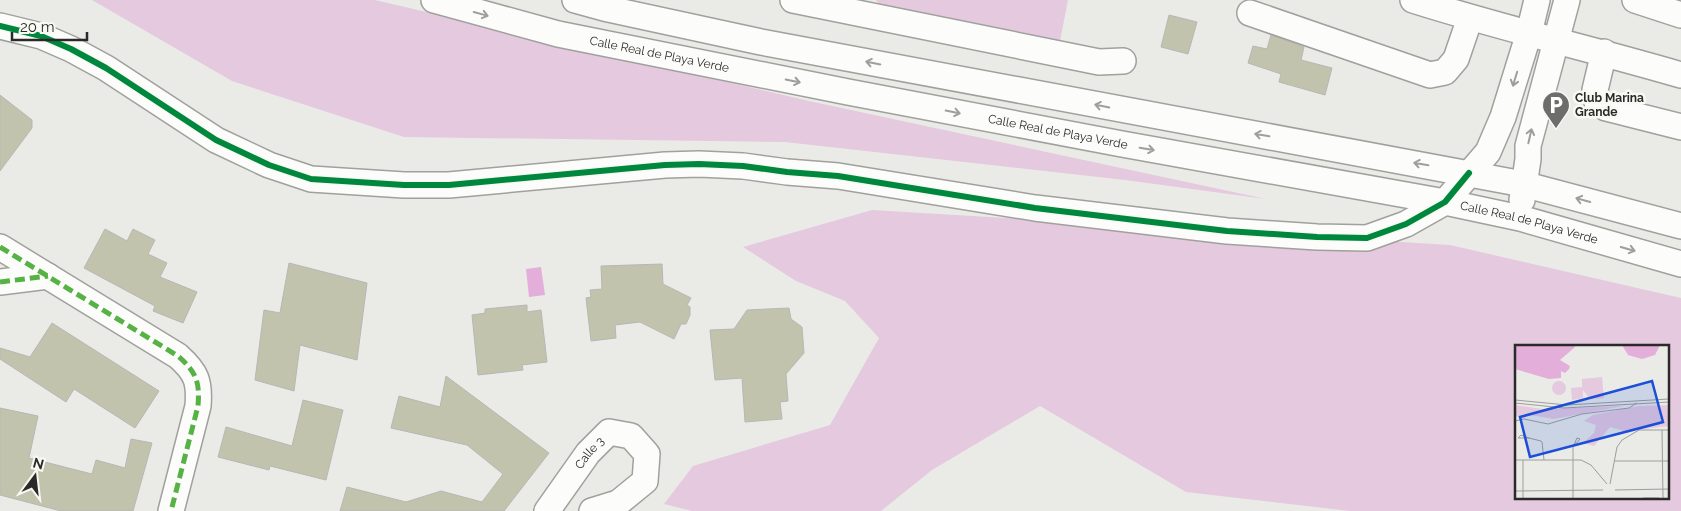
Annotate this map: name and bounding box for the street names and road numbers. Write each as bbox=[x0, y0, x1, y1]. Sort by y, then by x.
street label: Calle Real de Playa Verde bbox=[589, 34, 730, 75]
street label: Calle Real de Playa Verde bbox=[987, 112, 1129, 152]
street label: Calle Real de Playa Verde bbox=[1459, 198, 1600, 247]
street label: Calle 3 bbox=[572, 434, 607, 472]

